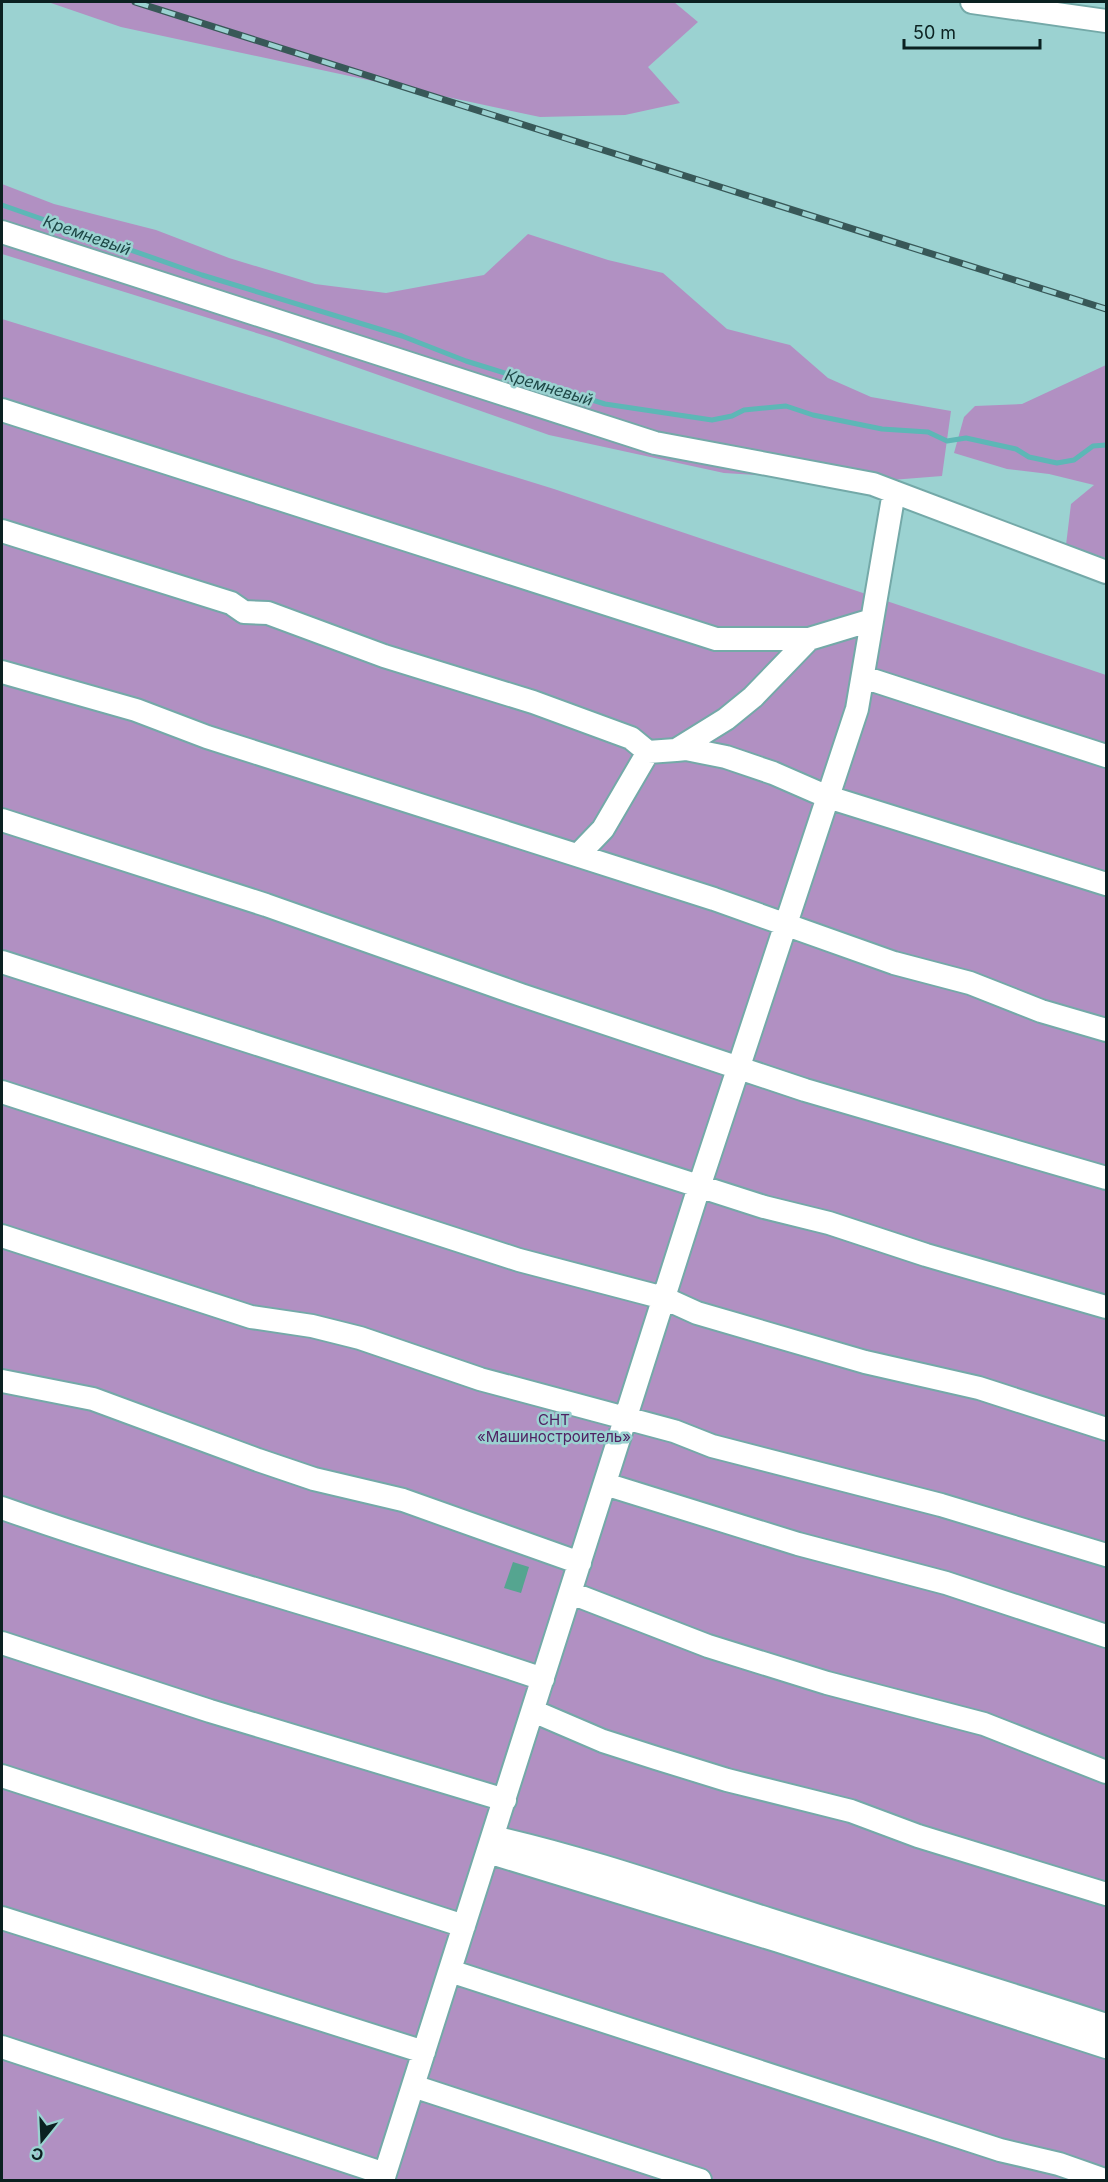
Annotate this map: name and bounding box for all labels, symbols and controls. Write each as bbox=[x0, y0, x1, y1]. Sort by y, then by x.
scale bar bbox=[904, 12, 1040, 50]
text: 50 m bbox=[913, 22, 956, 43]
water label: Кремневый bbox=[41, 211, 133, 259]
water label: Кремневый bbox=[503, 364, 595, 410]
park label: СНТ «Машиностроитель» bbox=[477, 1410, 631, 1446]
north arrow bbox=[12, 2110, 72, 2170]
text: С bbox=[28, 2143, 46, 2166]

